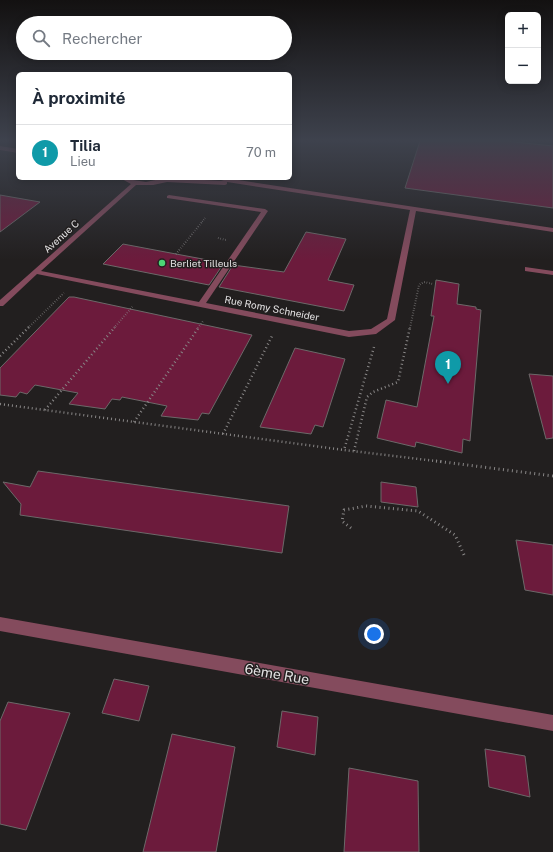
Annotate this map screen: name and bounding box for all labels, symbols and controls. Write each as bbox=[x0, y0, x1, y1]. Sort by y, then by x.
map controls bbox=[505, 12, 541, 84]
button: + bbox=[505, 12, 541, 48]
search box bbox=[16, 16, 292, 60]
icon: search bbox=[30, 27, 52, 49]
text: Rechercher bbox=[62, 30, 142, 47]
button: − bbox=[505, 48, 541, 84]
text: À proximité bbox=[32, 88, 126, 108]
text: Tilia bbox=[70, 137, 101, 154]
text: 1 bbox=[42, 145, 48, 160]
text: 70 m bbox=[246, 145, 276, 160]
text: Lieu bbox=[70, 154, 96, 169]
street label: Avenue C bbox=[41, 217, 81, 255]
place label: Berliet Tilleuls bbox=[170, 257, 237, 269]
marker: Berliet Tilleuls bbox=[157, 258, 167, 268]
street label: Rue Romy Schneider bbox=[224, 293, 320, 323]
pin: 1 bbox=[435, 351, 461, 384]
your location bbox=[364, 624, 384, 644]
street label: 6ème Rue bbox=[243, 660, 311, 688]

